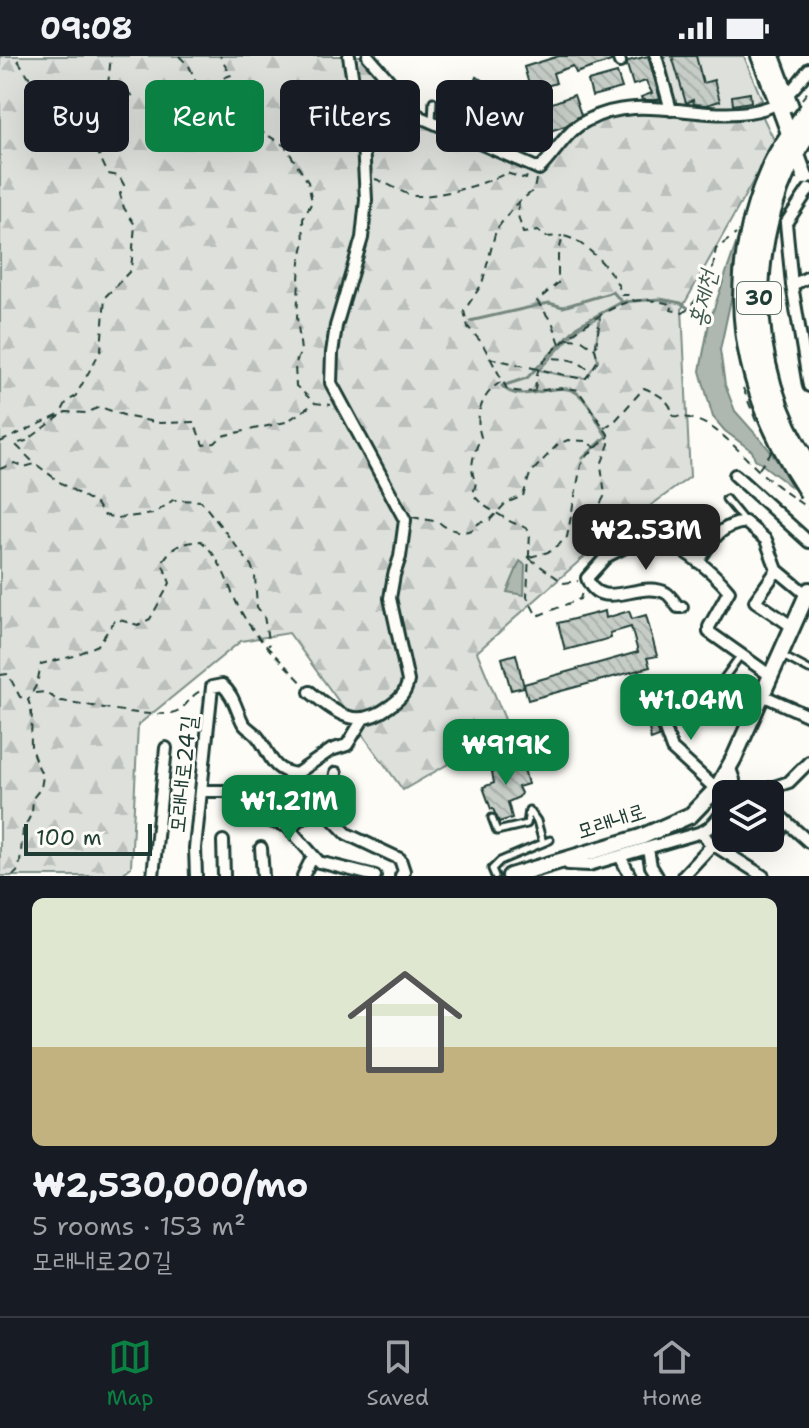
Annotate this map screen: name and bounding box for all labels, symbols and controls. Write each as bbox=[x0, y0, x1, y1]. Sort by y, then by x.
text: 09:08 bbox=[40, 8, 132, 49]
chip: Buy bbox=[24, 80, 129, 152]
chip: Rent bbox=[145, 80, 264, 152]
chip: Filters bbox=[280, 80, 420, 152]
chip: New bbox=[436, 80, 553, 152]
water label: 홍제천 bbox=[681, 265, 725, 331]
road number: 30 bbox=[737, 282, 781, 314]
pin: ₩2.53M bbox=[581, 504, 711, 572]
text: ₩2.53M bbox=[590, 512, 702, 547]
pin: ₩1.04M bbox=[626, 674, 756, 742]
text: ₩1.04M bbox=[638, 682, 744, 717]
street label: 모래내로24길 bbox=[162, 714, 204, 834]
pin: ₩919K bbox=[450, 719, 562, 787]
text: ₩919K bbox=[461, 727, 551, 762]
pin: ₩1.21M bbox=[224, 775, 354, 843]
map controls bbox=[712, 780, 784, 852]
button: layers bbox=[712, 780, 784, 852]
text: ₩1.21M bbox=[240, 783, 338, 818]
street label: 모래내로 bbox=[573, 796, 649, 846]
scale bar bbox=[24, 820, 152, 856]
text: 100 m bbox=[36, 823, 102, 852]
icon: home bbox=[333, 950, 477, 1094]
text: ₩2,530,000/mo bbox=[32, 1162, 308, 1208]
text: 5 rooms · 153 m² bbox=[32, 1208, 246, 1243]
text: 모래내로20길 bbox=[32, 1243, 172, 1278]
tab: Map bbox=[106, 1335, 154, 1412]
tab: Saved bbox=[367, 1335, 429, 1412]
tab: Home bbox=[642, 1335, 703, 1412]

